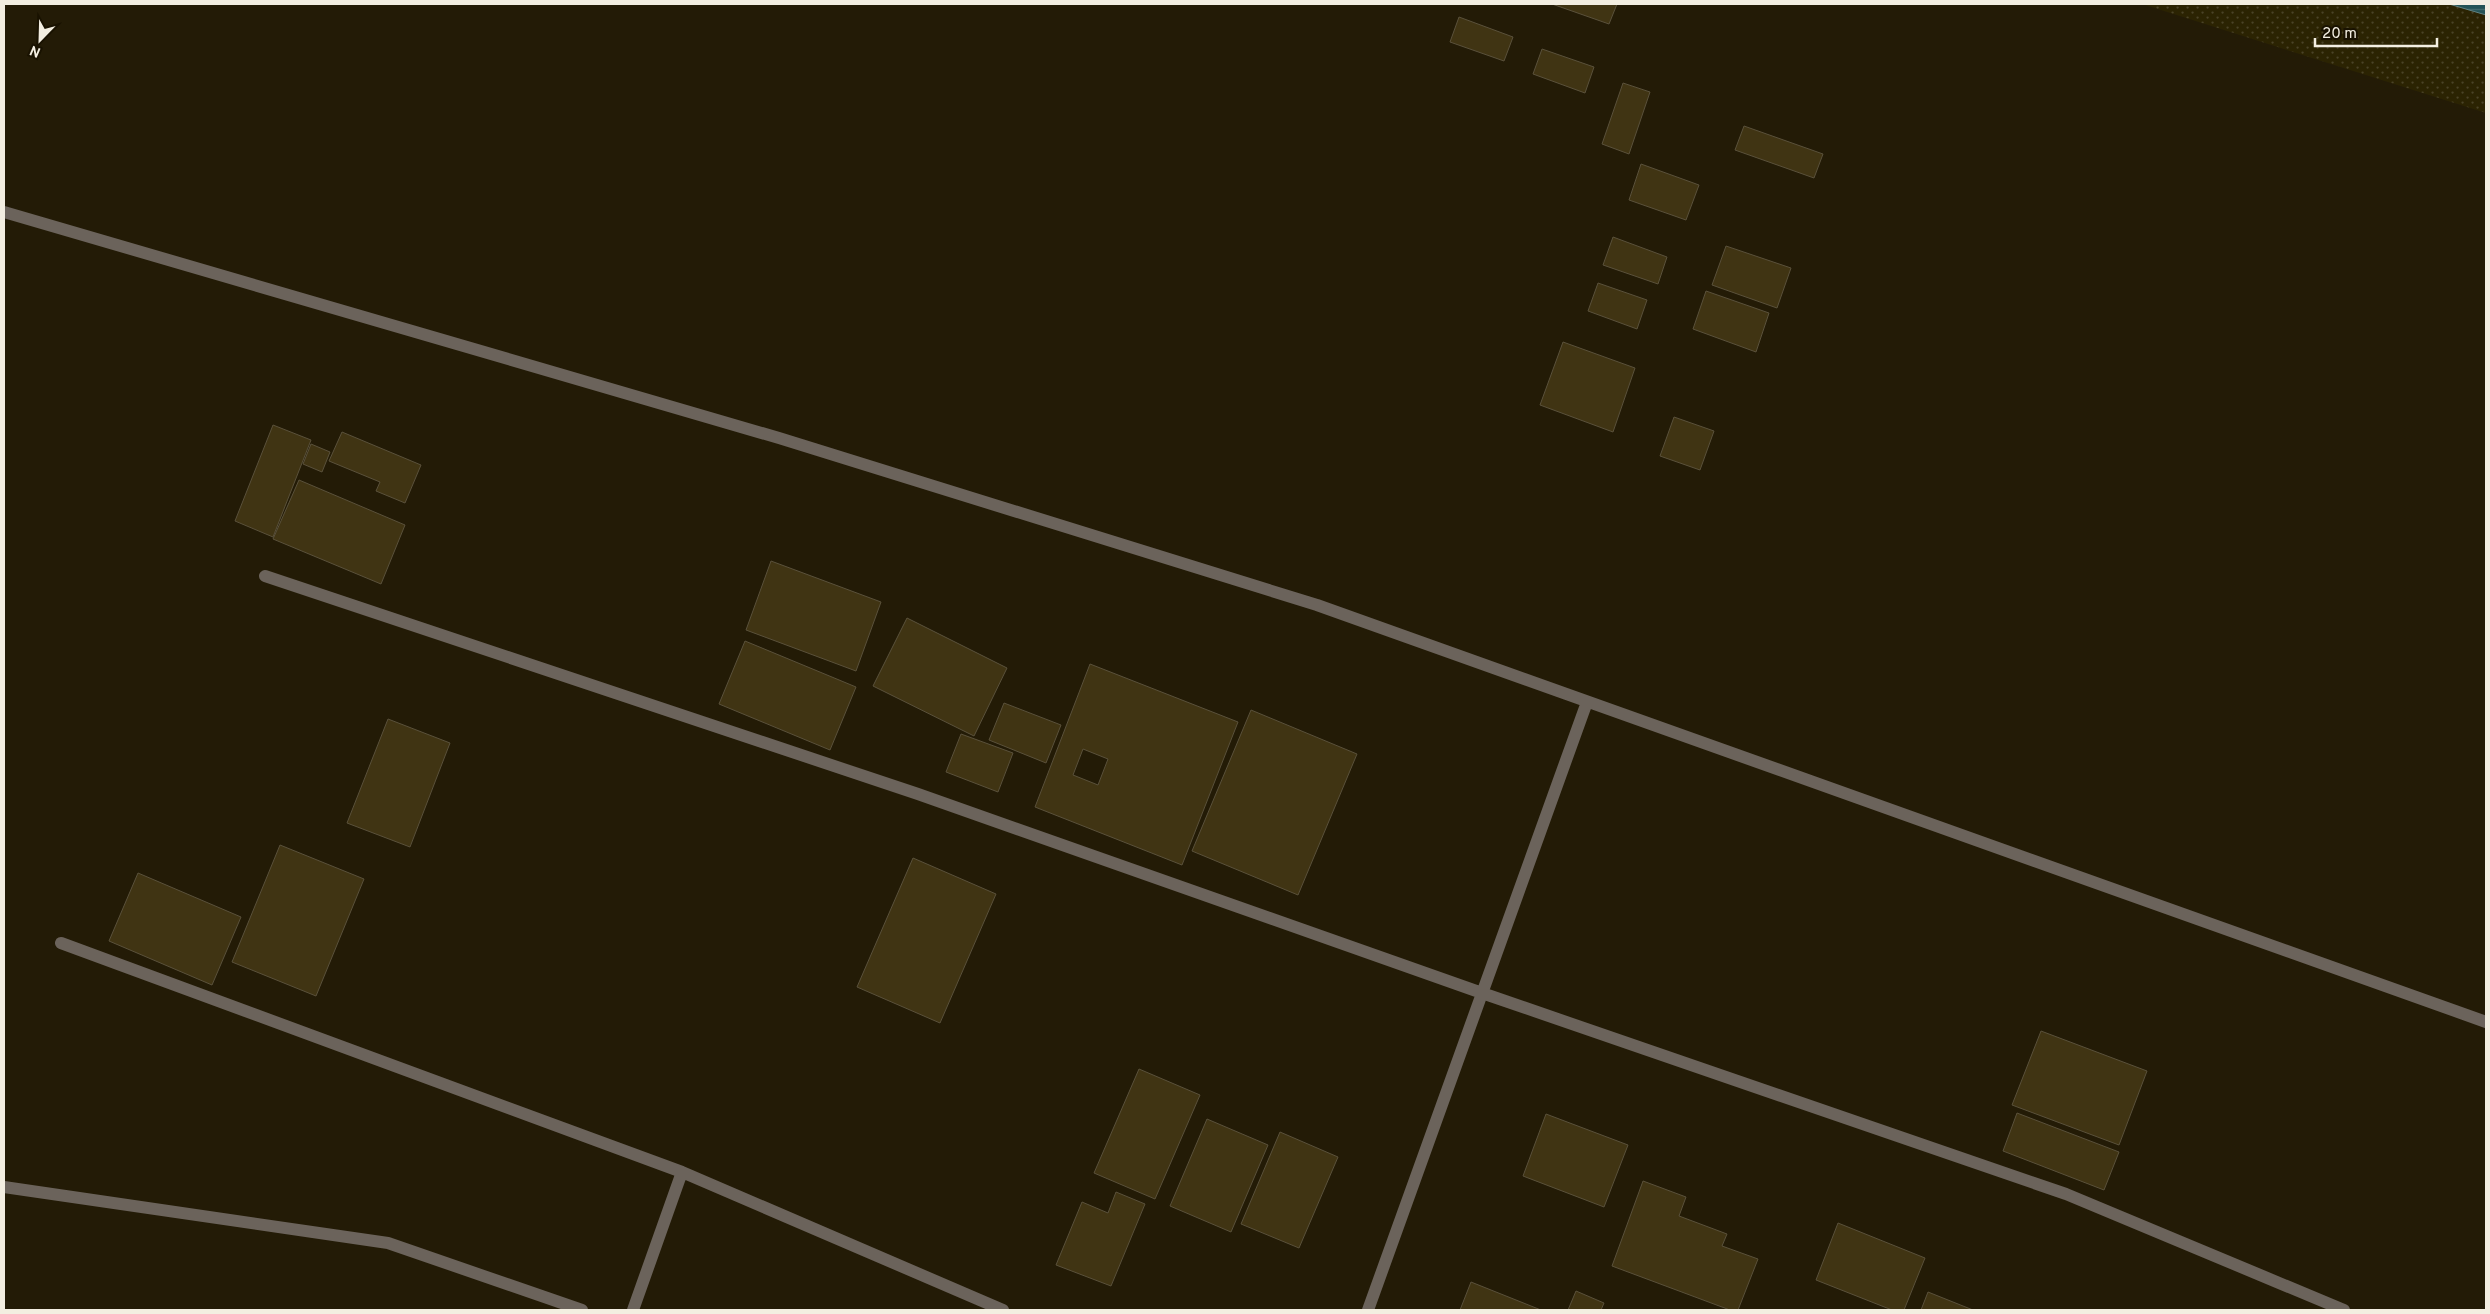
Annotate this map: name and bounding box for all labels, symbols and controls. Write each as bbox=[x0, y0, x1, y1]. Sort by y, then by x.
north arrow bbox=[15, 15, 65, 65]
scale bar bbox=[2315, 15, 2438, 47]
text: 20 m bbox=[2322, 25, 2357, 44]
text: N bbox=[28, 41, 43, 60]

